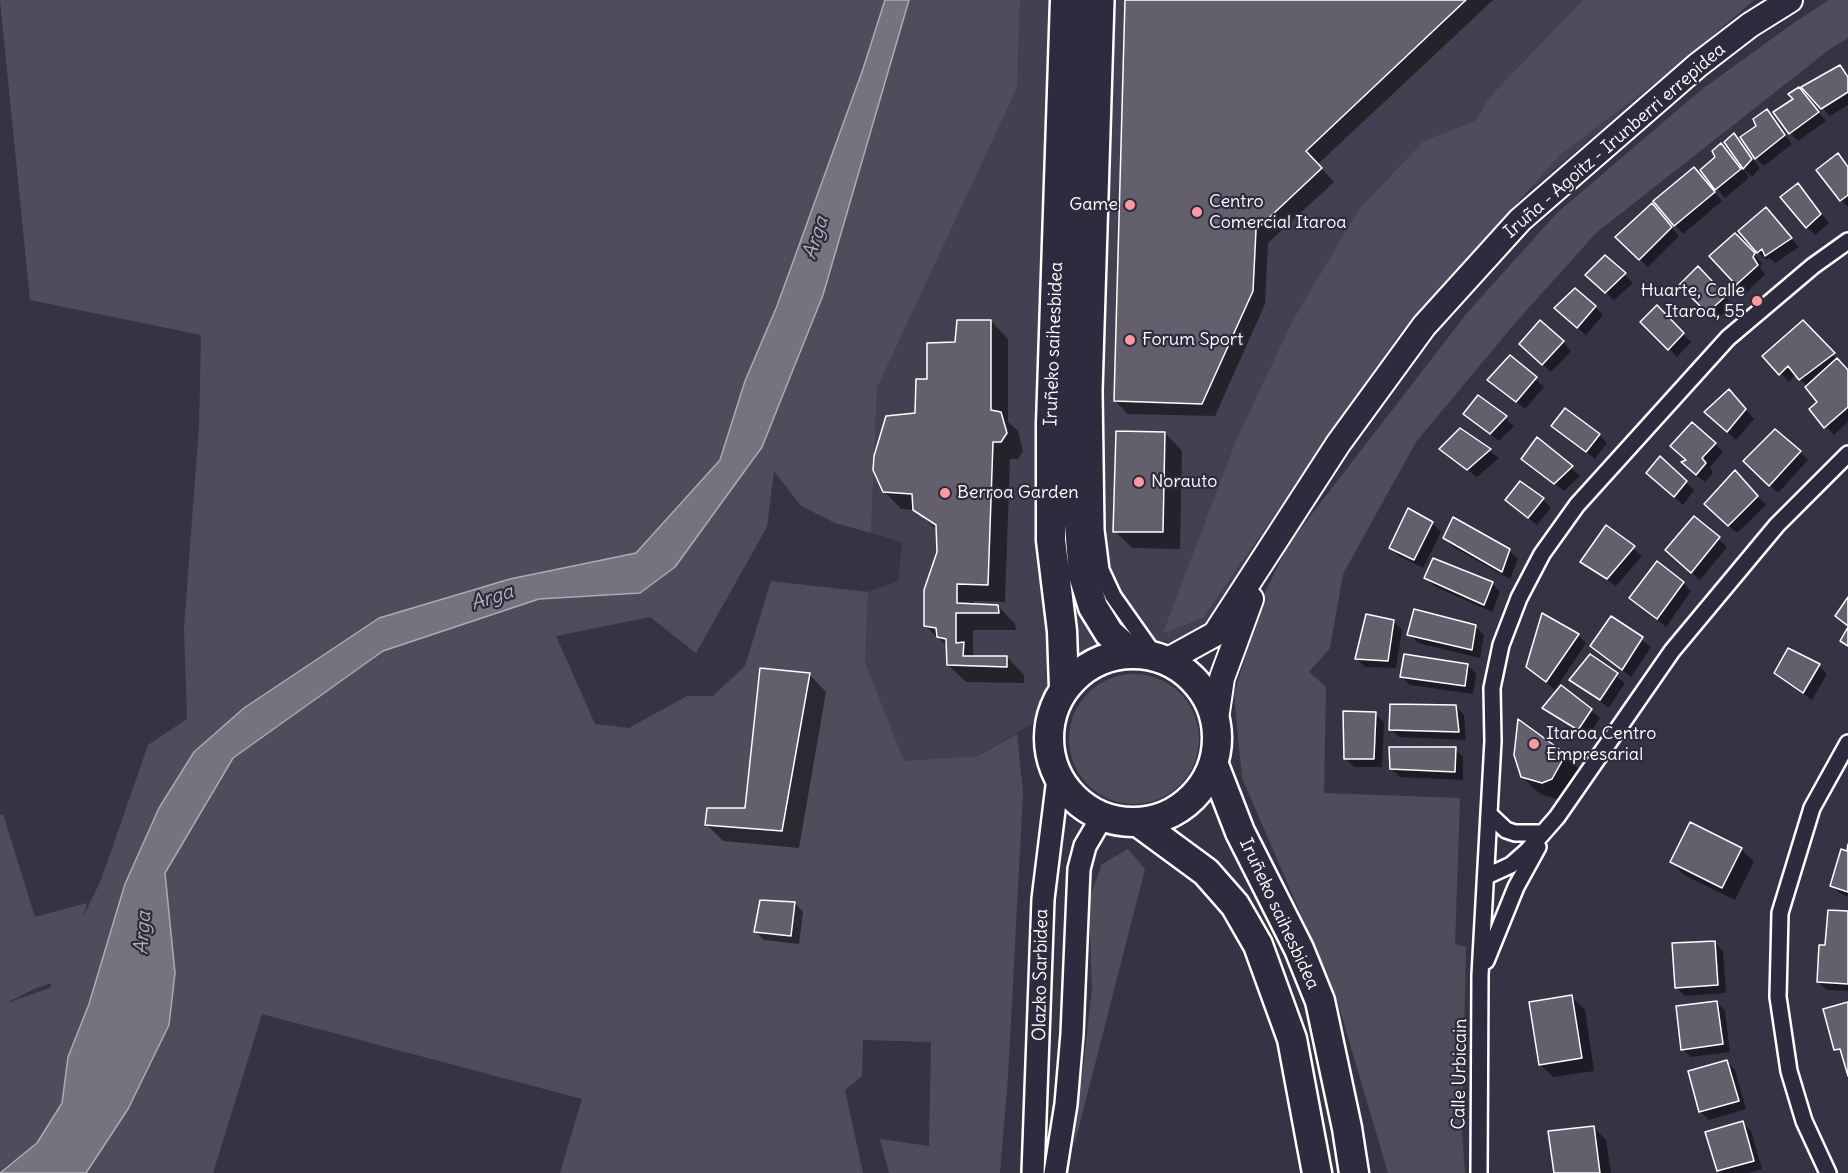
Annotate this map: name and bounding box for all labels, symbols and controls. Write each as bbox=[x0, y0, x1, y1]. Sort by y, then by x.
street label: Iruña - Agoitz - Irunberri errepidea bbox=[1500, 39, 1730, 243]
place label: Centro Comercial Itaroa bbox=[1209, 191, 1347, 234]
place label: Game bbox=[1069, 194, 1118, 216]
marker: Game bbox=[1123, 198, 1137, 212]
marker: Centro Comercial Itaroa bbox=[1190, 205, 1204, 219]
water label: Arga bbox=[798, 214, 834, 262]
street label: Iruñeko saihesbidea bbox=[1040, 261, 1068, 427]
place label: Huarte, Calle Itaroa, 55 bbox=[1641, 280, 1745, 322]
marker: Huarte, Calle Itaroa, 55 bbox=[1750, 294, 1764, 308]
place label: Forum Sport bbox=[1142, 329, 1243, 351]
marker: Forum Sport bbox=[1123, 333, 1137, 347]
place label: Norauto bbox=[1151, 471, 1217, 493]
marker: Norauto bbox=[1132, 475, 1146, 489]
place label: Berroa Garden bbox=[957, 482, 1079, 504]
marker: Berroa Garden bbox=[938, 486, 952, 500]
water label: Arga bbox=[468, 580, 516, 616]
place label: Itaroa Centro Empresarial bbox=[1546, 723, 1656, 766]
marker: Itaroa Centro Empresarial bbox=[1527, 737, 1541, 751]
street label: Iruñeko saihesbidea bbox=[1234, 835, 1324, 993]
street label: Olazko Sarbidea bbox=[1029, 909, 1053, 1041]
water label: Arga bbox=[130, 911, 156, 955]
street label: Calle Urbicain bbox=[1448, 1018, 1472, 1130]

